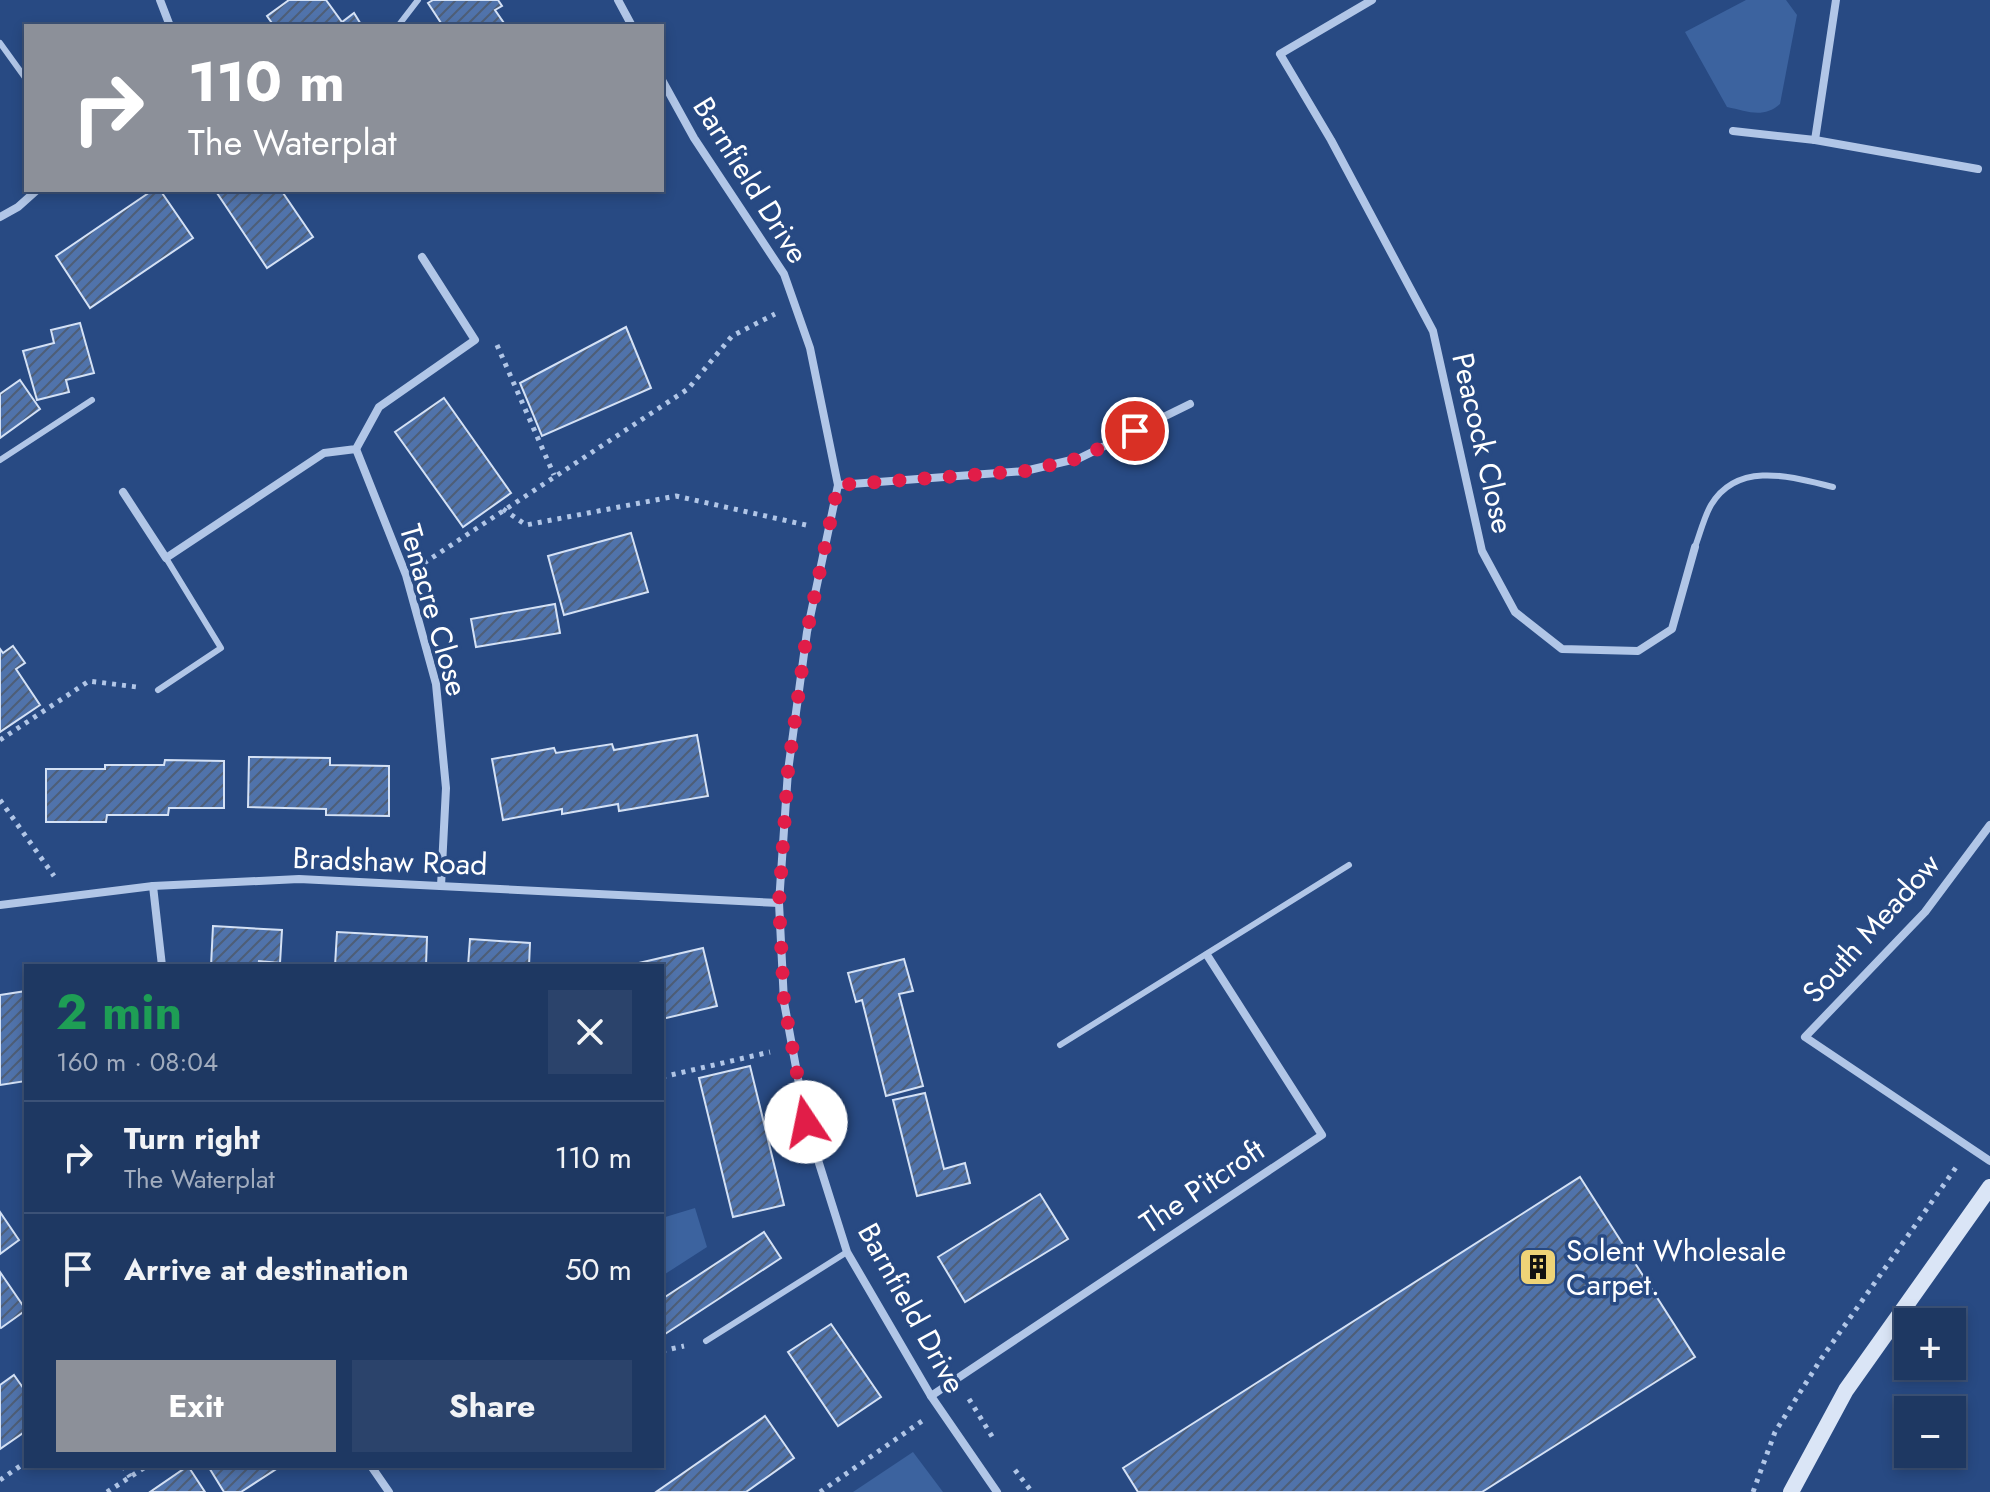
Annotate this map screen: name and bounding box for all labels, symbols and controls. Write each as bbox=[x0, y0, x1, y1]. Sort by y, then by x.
text: 110 m bbox=[188, 41, 345, 122]
icon: right bbox=[56, 56, 160, 160]
street label: Barnfield Drive bbox=[683, 89, 819, 271]
text: The Waterplat bbox=[188, 116, 397, 168]
street label: Peacock Close bbox=[1441, 348, 1525, 538]
pin bbox=[1101, 397, 1169, 465]
icon: arrive bbox=[1113, 409, 1157, 453]
street label: Tenacre Close bbox=[389, 519, 479, 701]
street label: Bradshaw Road bbox=[292, 836, 488, 886]
street label: South Meadow bbox=[1792, 843, 1950, 1012]
text: 2 min bbox=[56, 978, 182, 1047]
button: close bbox=[548, 990, 632, 1074]
text: 160 m · 08:04 bbox=[56, 1043, 218, 1081]
position arrow bbox=[764, 1080, 848, 1164]
text: Turn right bbox=[124, 1117, 260, 1160]
street label: The Pitcroft bbox=[1131, 1128, 1274, 1244]
icon: right bbox=[56, 1135, 100, 1179]
text: 110 m bbox=[555, 1136, 632, 1179]
text: The Waterplat bbox=[124, 1160, 275, 1198]
street label: Barnfield Drive bbox=[847, 1215, 977, 1401]
place label: Solent Wholesale Carpet. bbox=[1566, 1229, 1786, 1306]
building icon: Solent Wholesale Carpet. bbox=[1517, 1246, 1559, 1288]
icon: arrive bbox=[56, 1247, 100, 1291]
text: Arrive at destination bbox=[124, 1248, 409, 1291]
text: 50 m bbox=[565, 1248, 632, 1291]
map controls bbox=[1894, 1308, 1966, 1468]
button: + bbox=[1894, 1308, 1966, 1380]
button: Exit bbox=[56, 1360, 336, 1452]
button: Share bbox=[352, 1360, 632, 1452]
button: − bbox=[1894, 1396, 1966, 1468]

